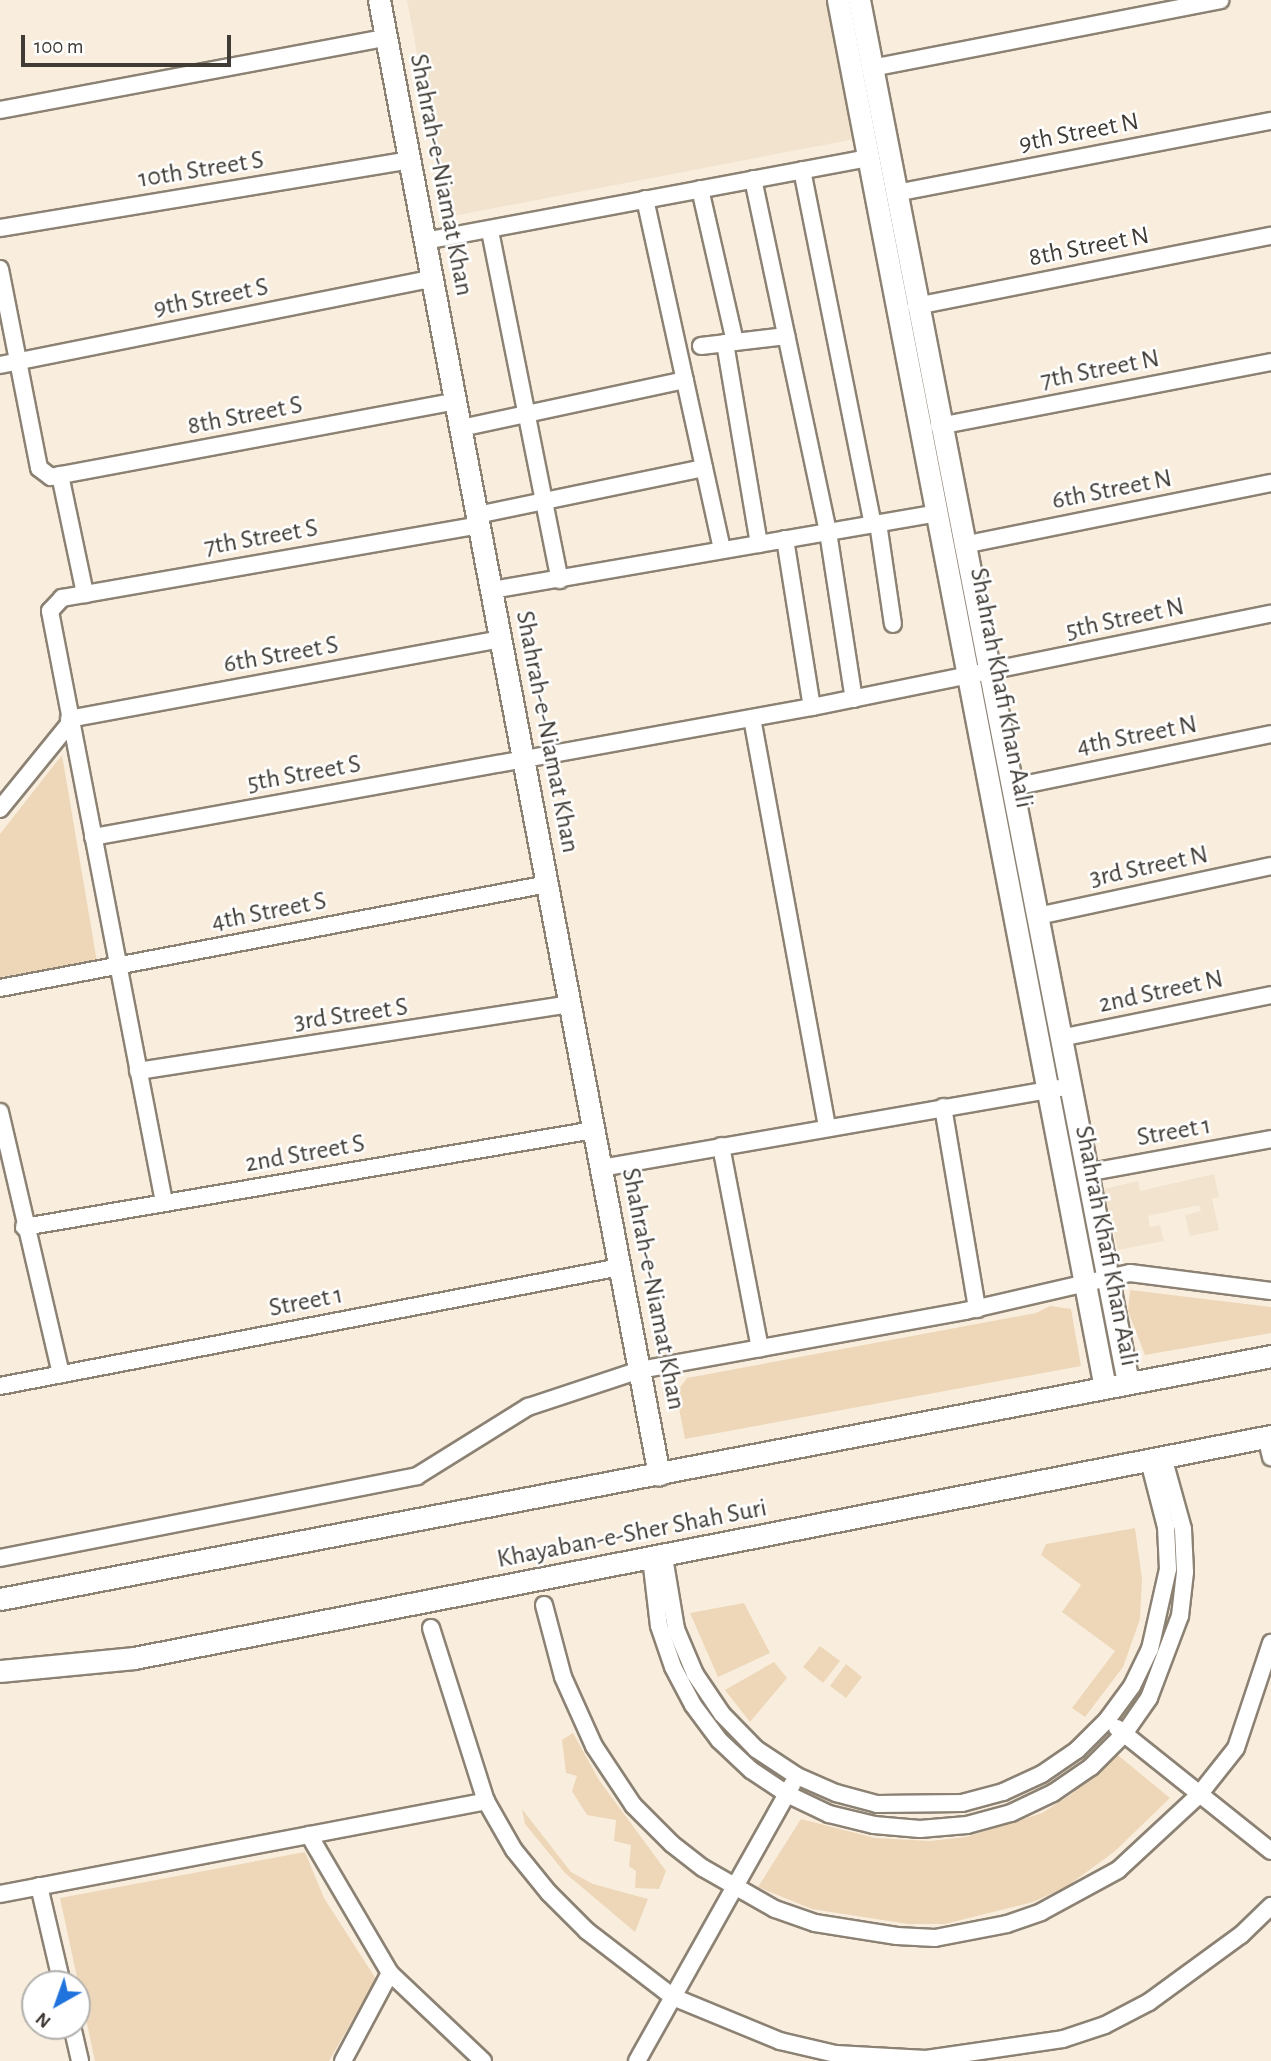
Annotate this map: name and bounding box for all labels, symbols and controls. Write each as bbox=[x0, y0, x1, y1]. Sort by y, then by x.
scale bar bbox=[24, 21, 234, 65]
text: 100 m bbox=[34, 36, 84, 57]
street label: Shahrah-e-Niamat Khan bbox=[402, 51, 480, 299]
street label: 9th Street N bbox=[1016, 106, 1142, 160]
street label: 10th Street S bbox=[136, 145, 266, 195]
street label: 8th Street N bbox=[1026, 220, 1152, 274]
street label: 9th Street S bbox=[151, 272, 271, 324]
street label: 7th Street N bbox=[1038, 343, 1162, 397]
street label: 8th Street S bbox=[185, 390, 305, 442]
street label: 6th Street N bbox=[1049, 463, 1175, 517]
street label: 7th Street S bbox=[202, 513, 320, 563]
street label: Shahrah Khafi Khan Aali bbox=[962, 565, 1040, 811]
street label: 5th Street N bbox=[1063, 591, 1187, 647]
street label: Shahrah-e-Niamat Khan bbox=[508, 608, 586, 856]
street label: 6th Street S bbox=[221, 630, 341, 680]
street label: 4th Street N bbox=[1074, 709, 1200, 763]
street label: 5th Street S bbox=[245, 749, 363, 799]
street label: 3rd Street N bbox=[1087, 839, 1211, 895]
street label: 4th Street S bbox=[209, 886, 329, 938]
street label: 2nd Street N bbox=[1096, 964, 1226, 1020]
street label: 3rd Street S bbox=[292, 992, 410, 1038]
street label: Street 1 bbox=[1135, 1110, 1213, 1154]
street label: Shahrah Khafi Khan Aali bbox=[1067, 1123, 1145, 1369]
street label: 2nd Street S bbox=[243, 1128, 367, 1180]
street label: Shahrah-e-Niamat Khan bbox=[614, 1165, 692, 1413]
street label: Street 1 bbox=[266, 1280, 346, 1324]
street label: Khayaban-e-Sher Shah Suri bbox=[494, 1493, 770, 1575]
north arrow bbox=[21, 1970, 91, 2040]
text: N bbox=[32, 2008, 55, 2031]

